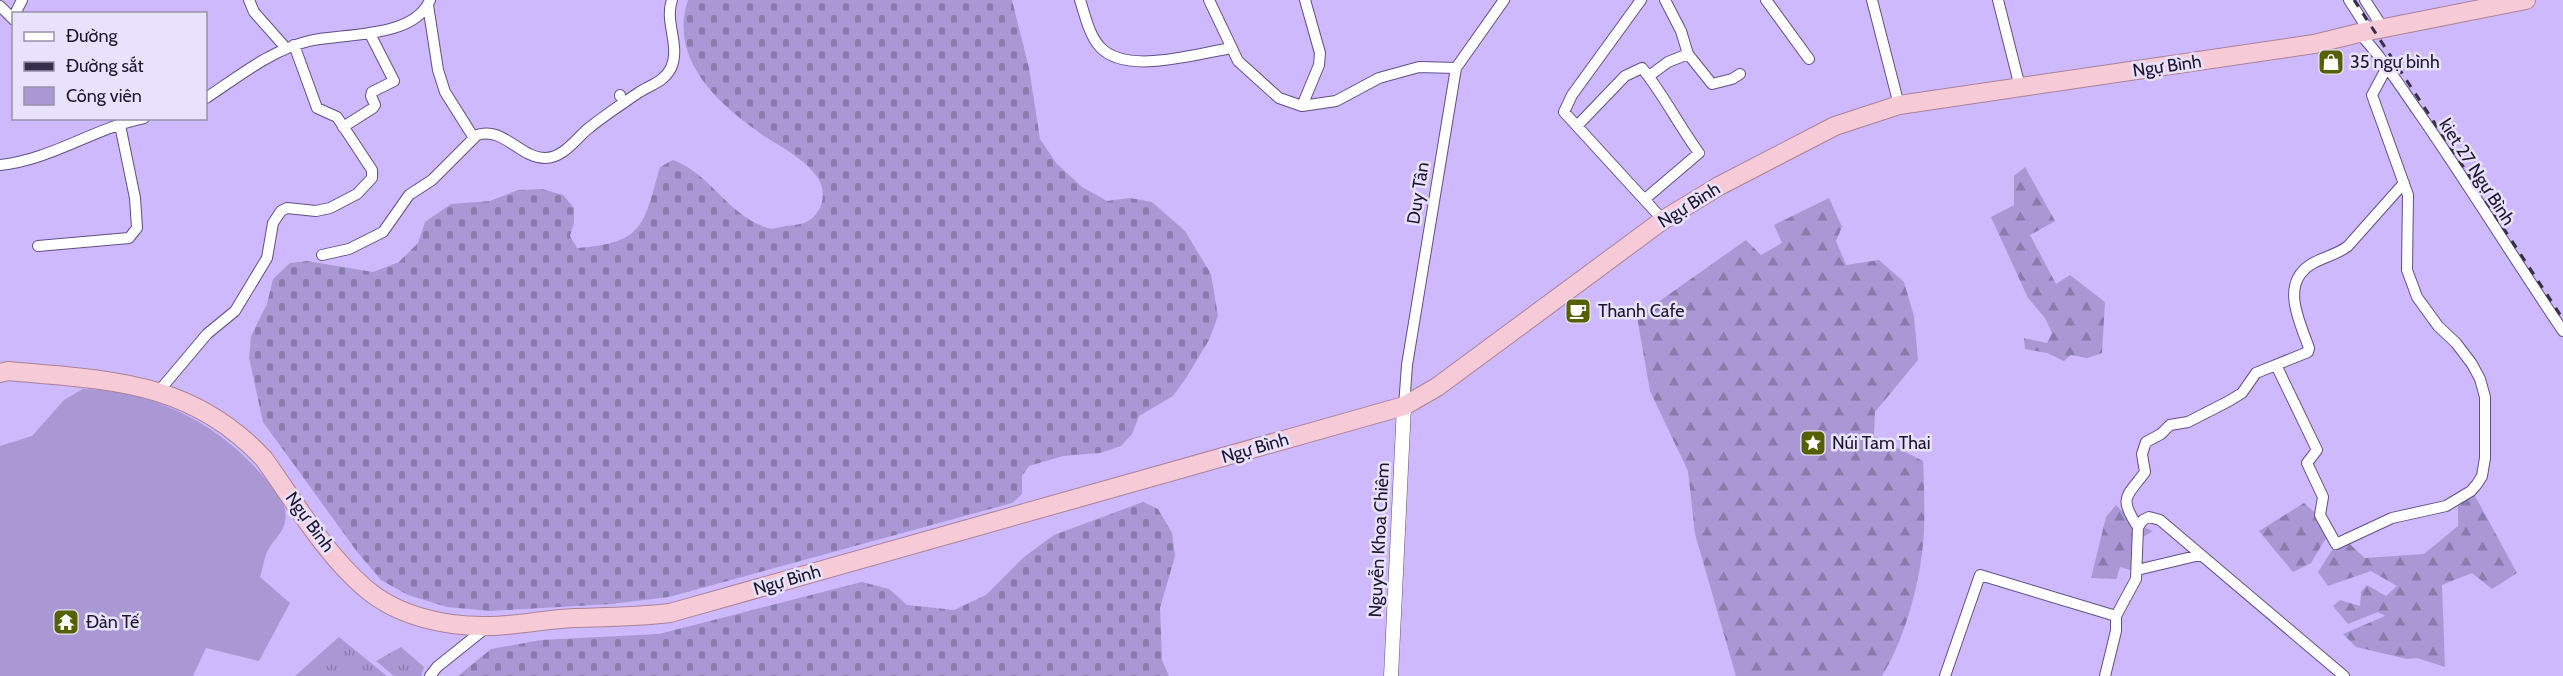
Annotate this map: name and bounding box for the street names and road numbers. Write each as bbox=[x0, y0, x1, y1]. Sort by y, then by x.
street label: Ngự Bình bbox=[2131, 50, 2203, 82]
street label: kiet 27 Ngự Bình bbox=[2434, 114, 2520, 230]
street label: Duy Tân bbox=[1402, 160, 1434, 226]
street label: Ngự Bình bbox=[1654, 177, 1724, 233]
street label: Ngự Bình bbox=[1219, 428, 1291, 468]
street label: Nguyễn Khoa Chiêm bbox=[1364, 462, 1394, 618]
street label: Ngự Bình bbox=[281, 488, 339, 556]
street label: Ngự Bình bbox=[751, 560, 823, 600]

